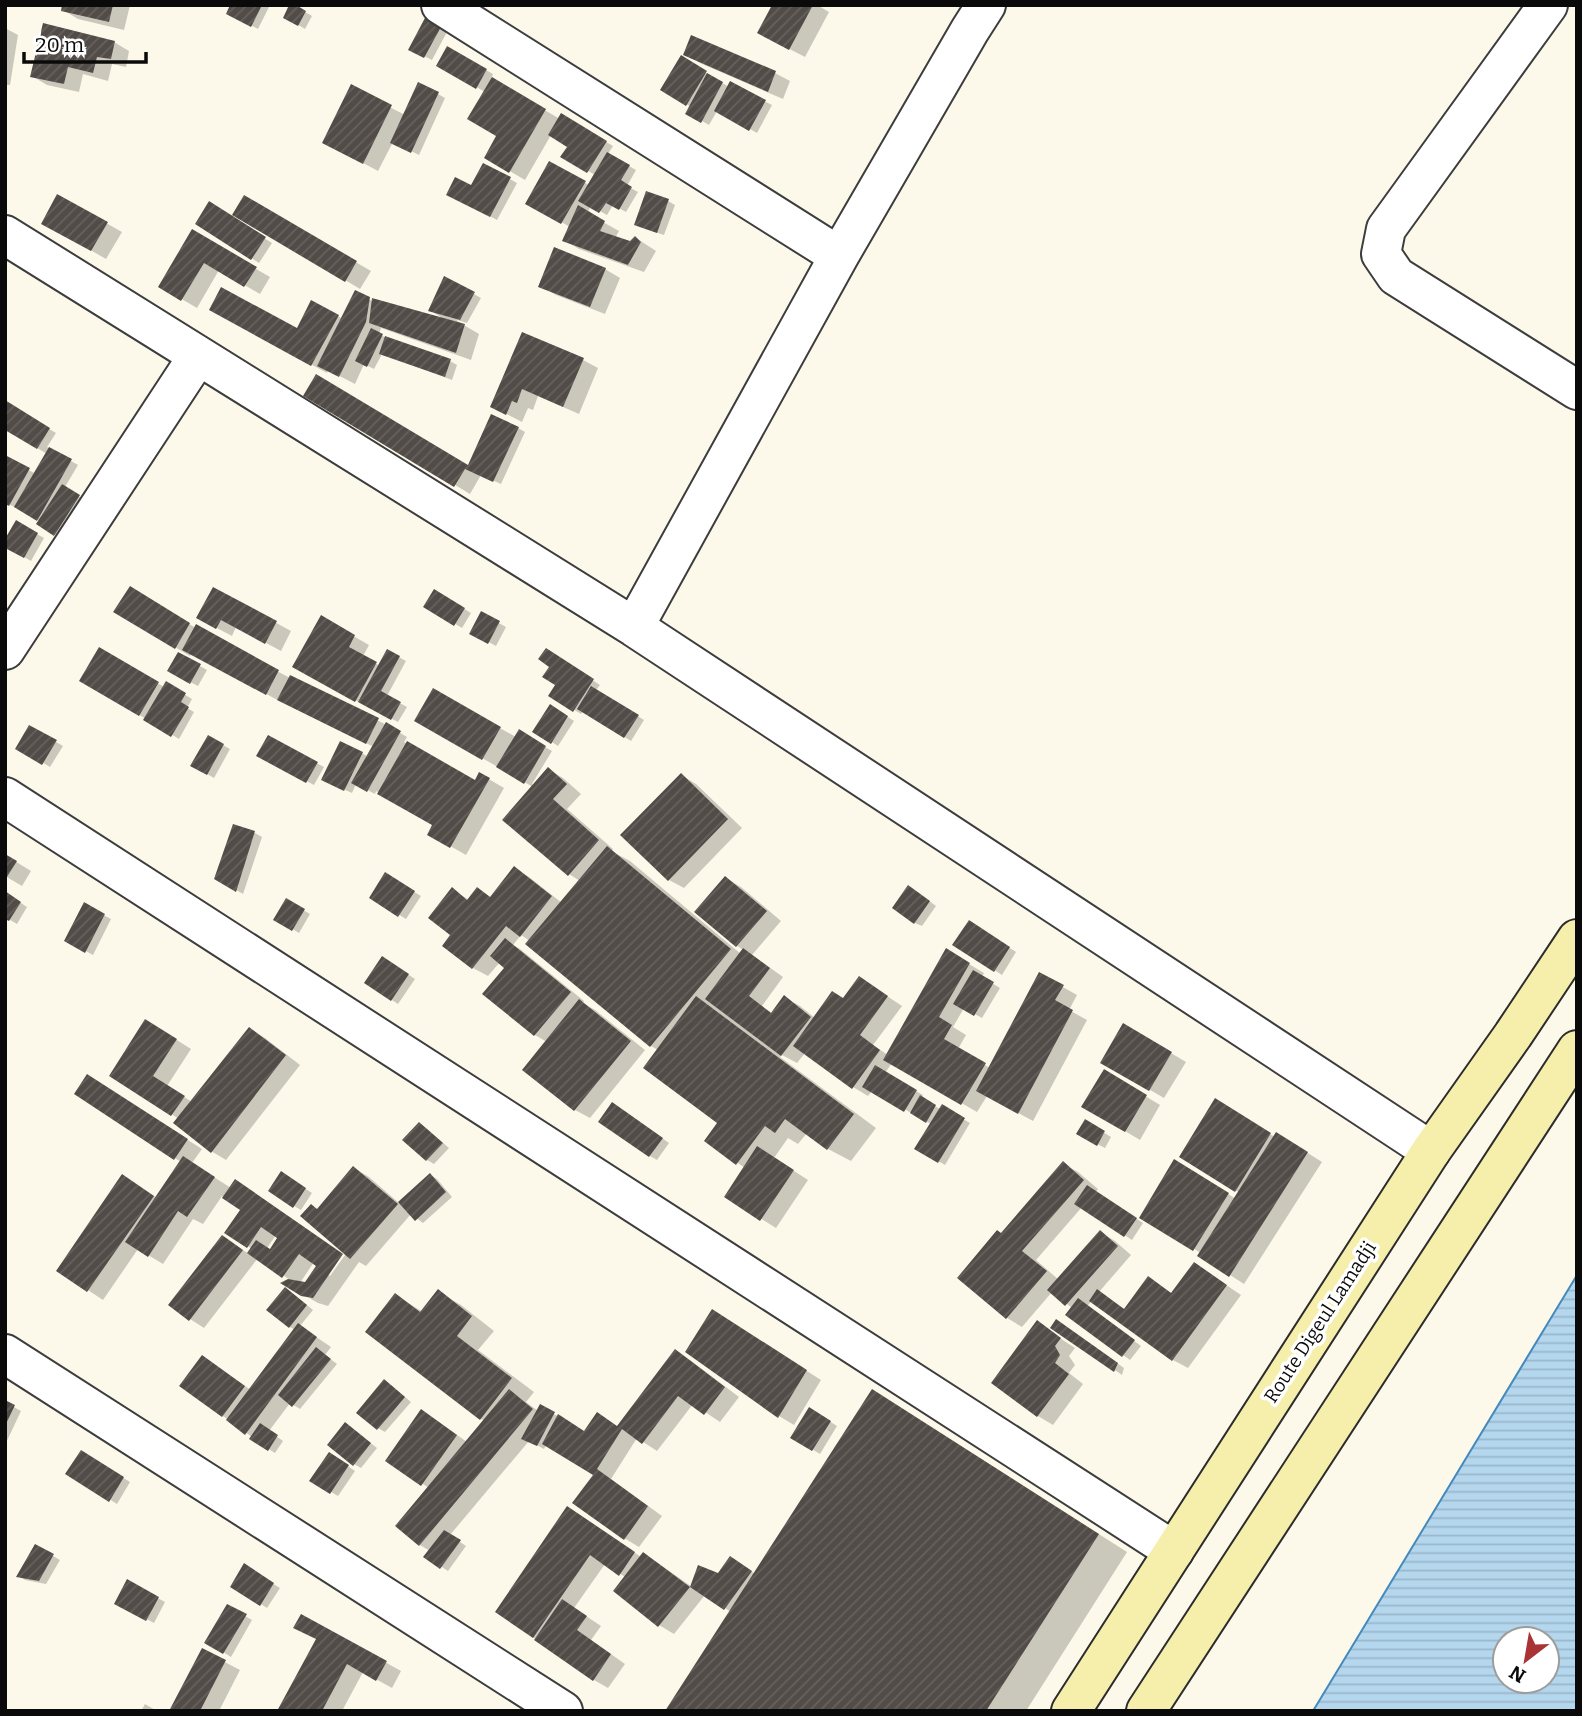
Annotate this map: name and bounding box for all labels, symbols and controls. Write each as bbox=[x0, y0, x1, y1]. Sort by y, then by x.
scale bar bbox=[24, 21, 147, 65]
text: 20 m bbox=[35, 32, 84, 58]
street label: Route Digeul Lamadji bbox=[1259, 1237, 1381, 1407]
north arrow bbox=[1491, 1625, 1561, 1695]
text: N bbox=[1505, 1660, 1530, 1688]

